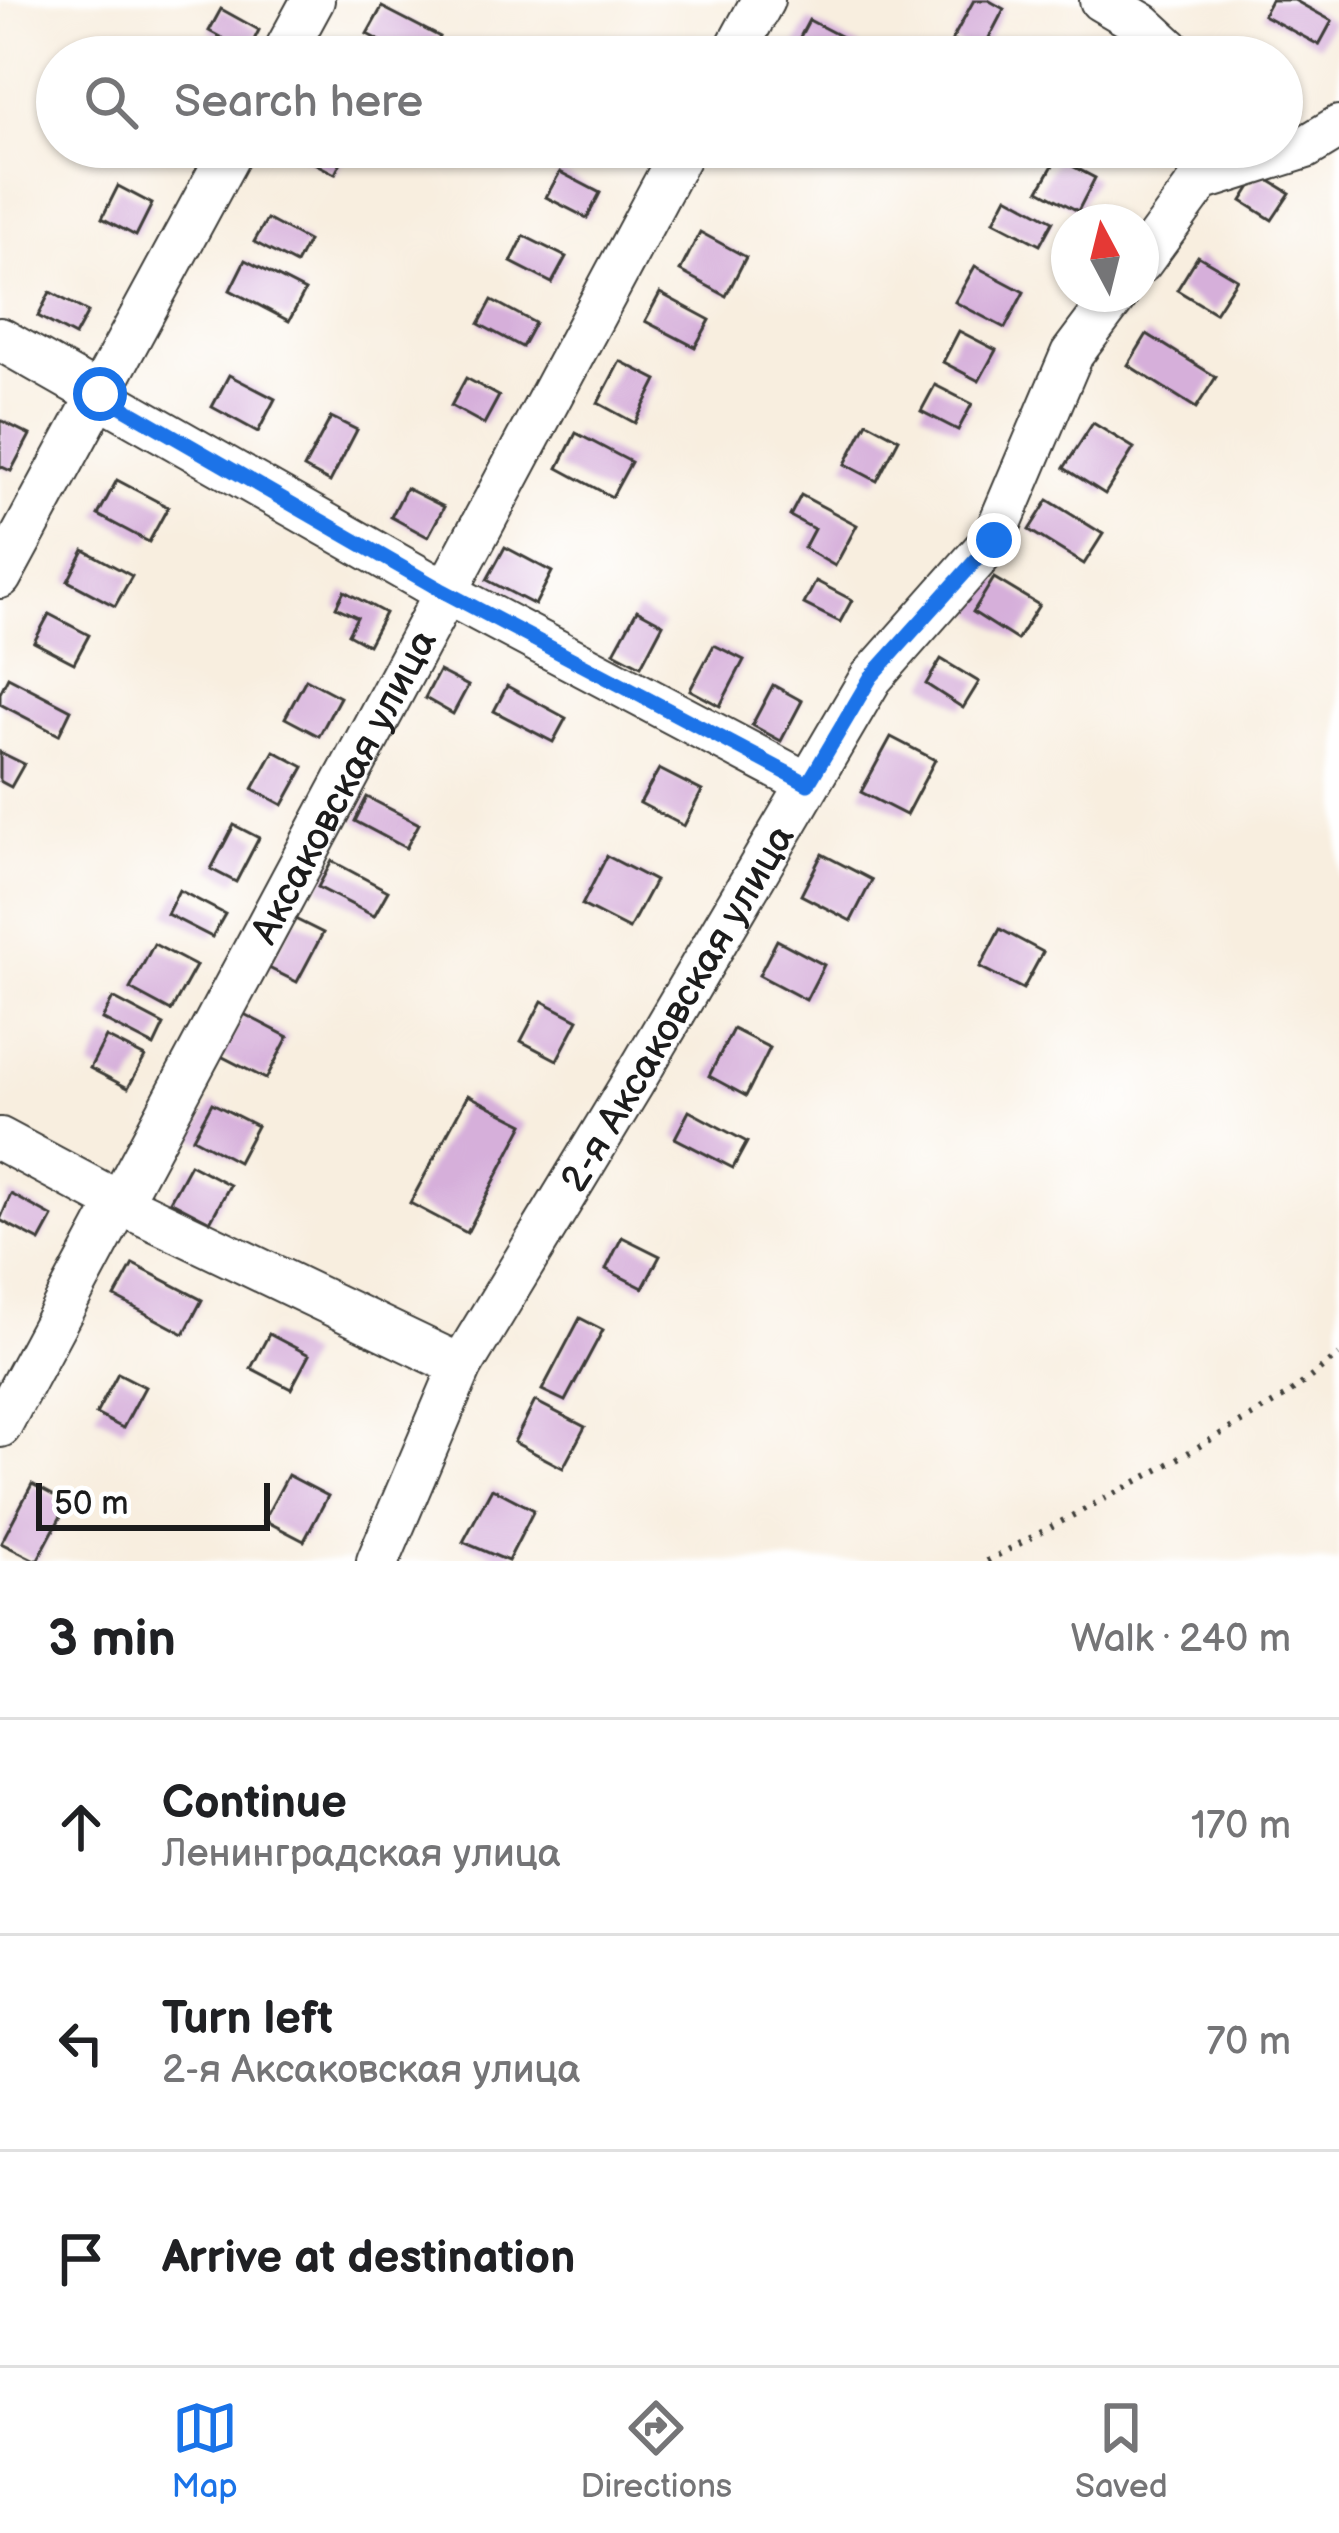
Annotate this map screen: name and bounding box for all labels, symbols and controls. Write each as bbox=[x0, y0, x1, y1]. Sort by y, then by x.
search box bbox=[36, 36, 1303, 168]
icon: search bbox=[78, 69, 144, 135]
text: Search here bbox=[174, 75, 423, 130]
north arrow bbox=[1051, 204, 1159, 312]
route start bbox=[73, 367, 127, 421]
route end bbox=[967, 513, 1021, 567]
street label: Аксаковская улица bbox=[241, 622, 448, 953]
street label: 2-я Аксаковская улица bbox=[551, 817, 805, 1201]
scale bar bbox=[36, 1477, 270, 1530]
text: 50 m bbox=[54, 1484, 129, 1524]
text: 3 min bbox=[48, 1609, 176, 1670]
text: Walk · 240 m bbox=[1070, 1616, 1291, 1663]
text: Continue bbox=[162, 1776, 347, 1831]
icon: ahead bbox=[48, 1794, 114, 1860]
text: 170 m bbox=[1191, 1803, 1291, 1850]
text: Ленинградская улица bbox=[162, 1831, 561, 1878]
text: Turn left bbox=[162, 1992, 333, 2047]
icon: left bbox=[48, 2010, 114, 2076]
text: 70 m bbox=[1206, 2019, 1291, 2066]
text: 2-я Аксаковская улица bbox=[162, 2047, 581, 2094]
icon: arrive bbox=[48, 2226, 114, 2292]
text: Arrive at destination bbox=[162, 2231, 575, 2286]
tab: Map bbox=[171, 2395, 238, 2507]
tab: Directions bbox=[580, 2395, 732, 2507]
tab: Saved bbox=[1075, 2395, 1168, 2507]

